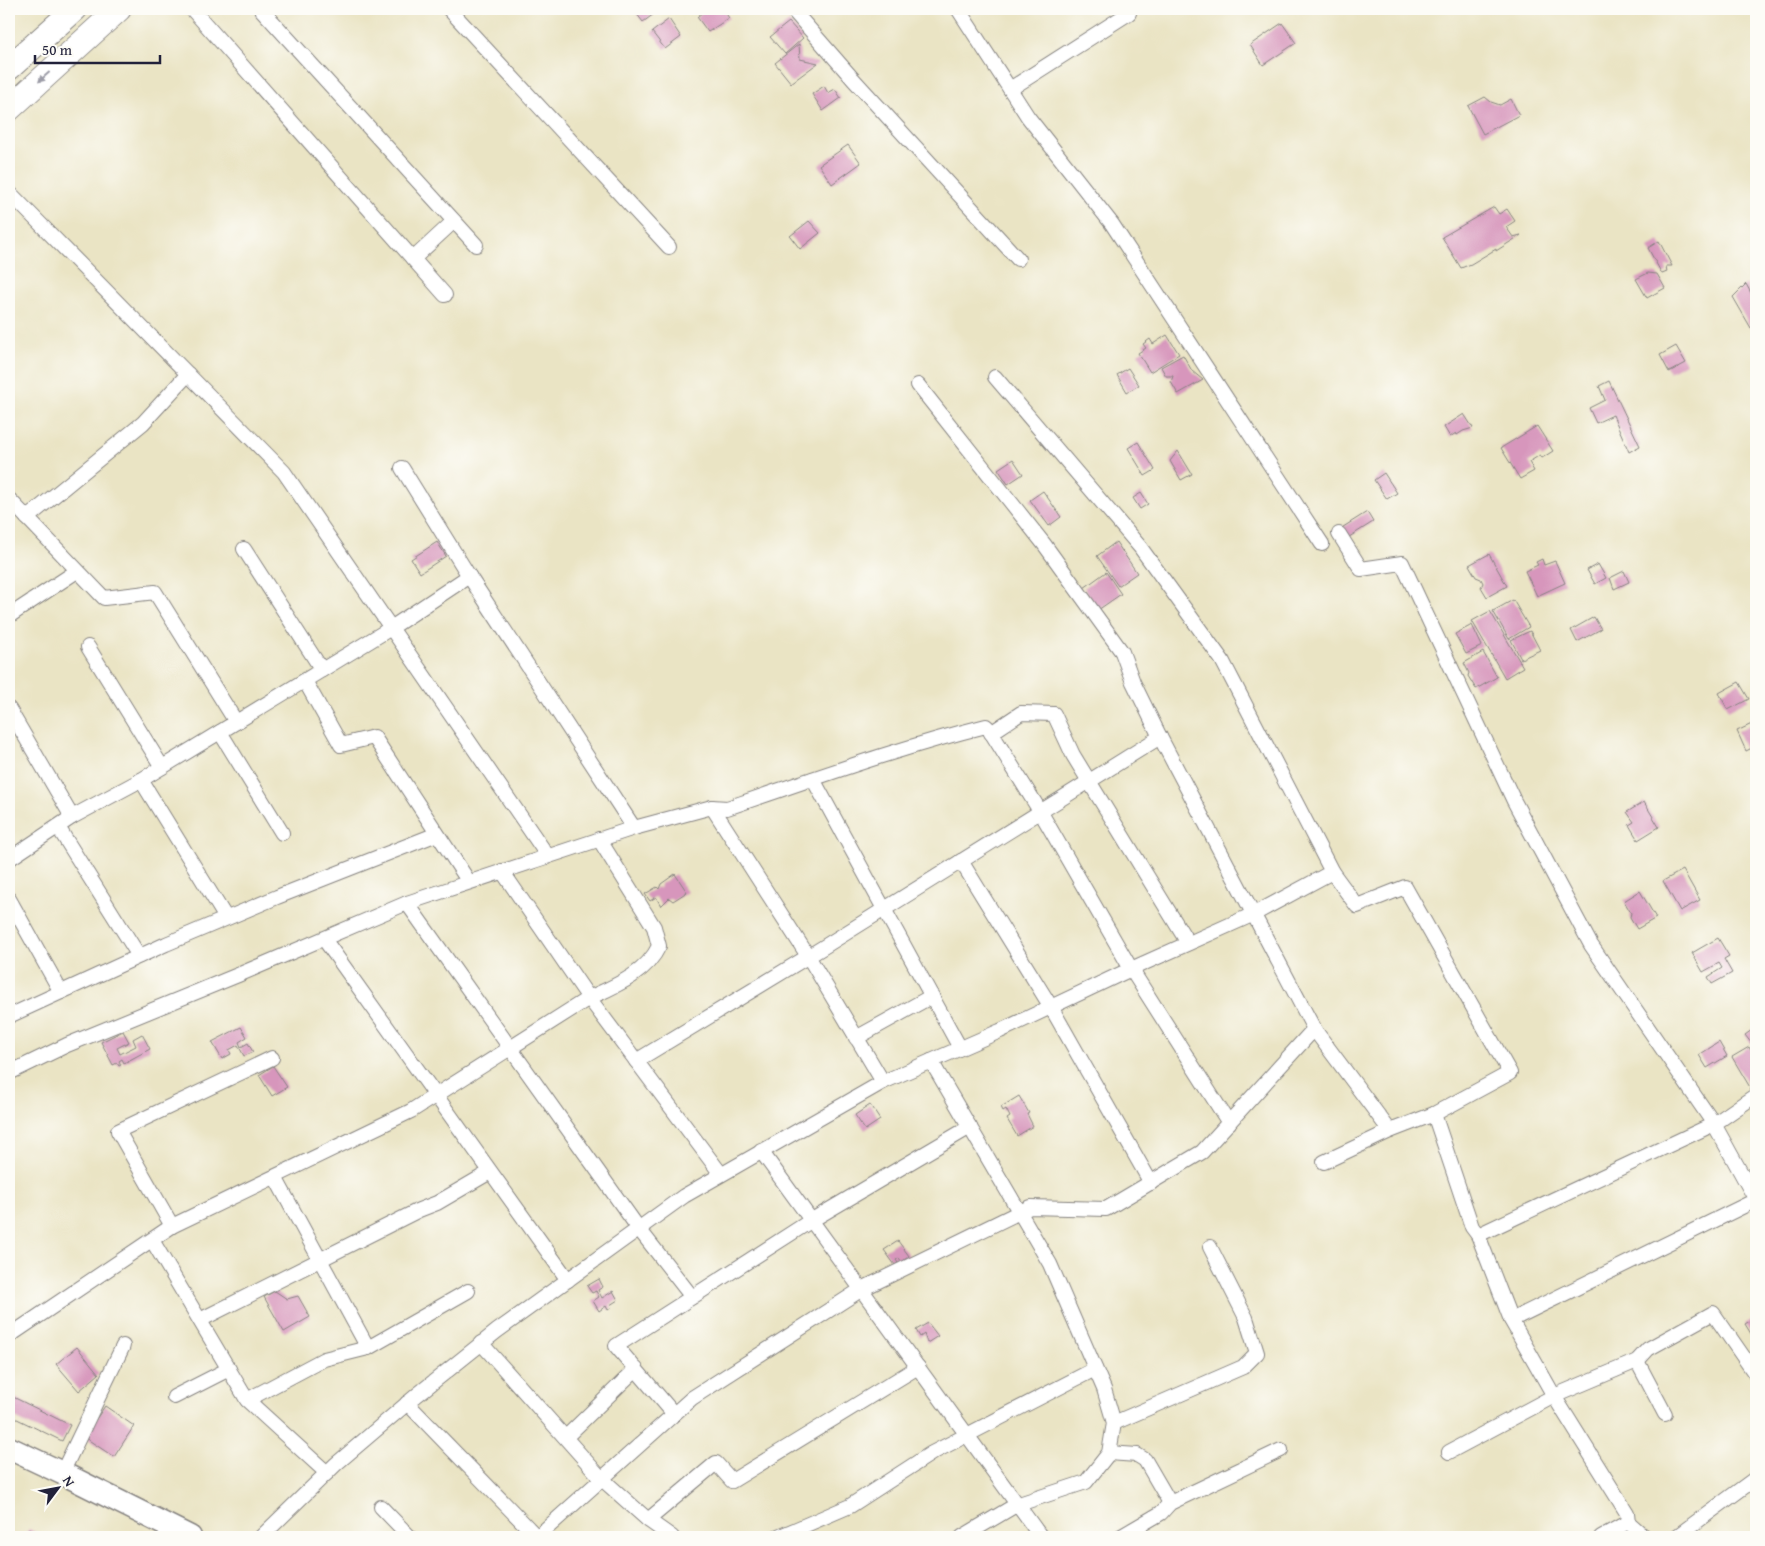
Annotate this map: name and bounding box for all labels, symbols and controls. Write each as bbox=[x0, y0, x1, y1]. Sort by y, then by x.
scale bar bbox=[35, 32, 160, 64]
text: 50 m bbox=[42, 39, 73, 60]
one-way arrow bbox=[38, 71, 50, 83]
north arrow bbox=[32, 1464, 82, 1514]
text: N bbox=[58, 1472, 80, 1491]

